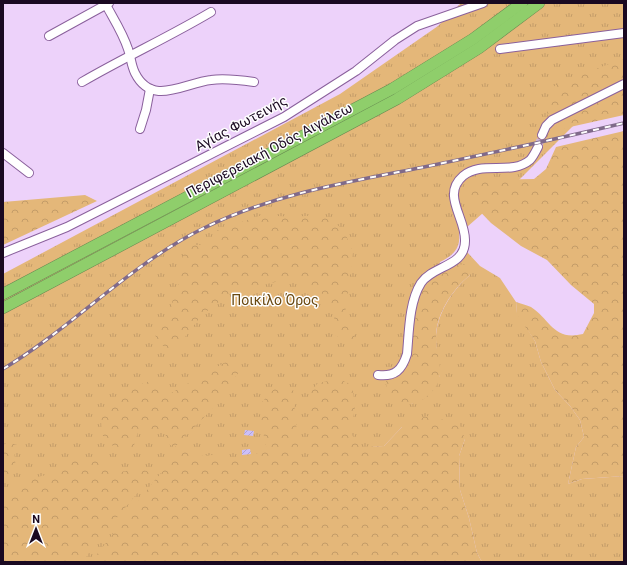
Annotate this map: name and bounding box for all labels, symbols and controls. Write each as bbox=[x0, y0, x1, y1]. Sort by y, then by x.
street label: Αγίας Φωτεινής bbox=[192, 92, 290, 154]
street label: Περιφερειακή Οδός Αιγάλεω bbox=[183, 99, 355, 202]
park label: Ποικίλο Όρος bbox=[231, 292, 319, 308]
north arrow bbox=[16, 509, 56, 549]
text: N bbox=[32, 513, 40, 526]

